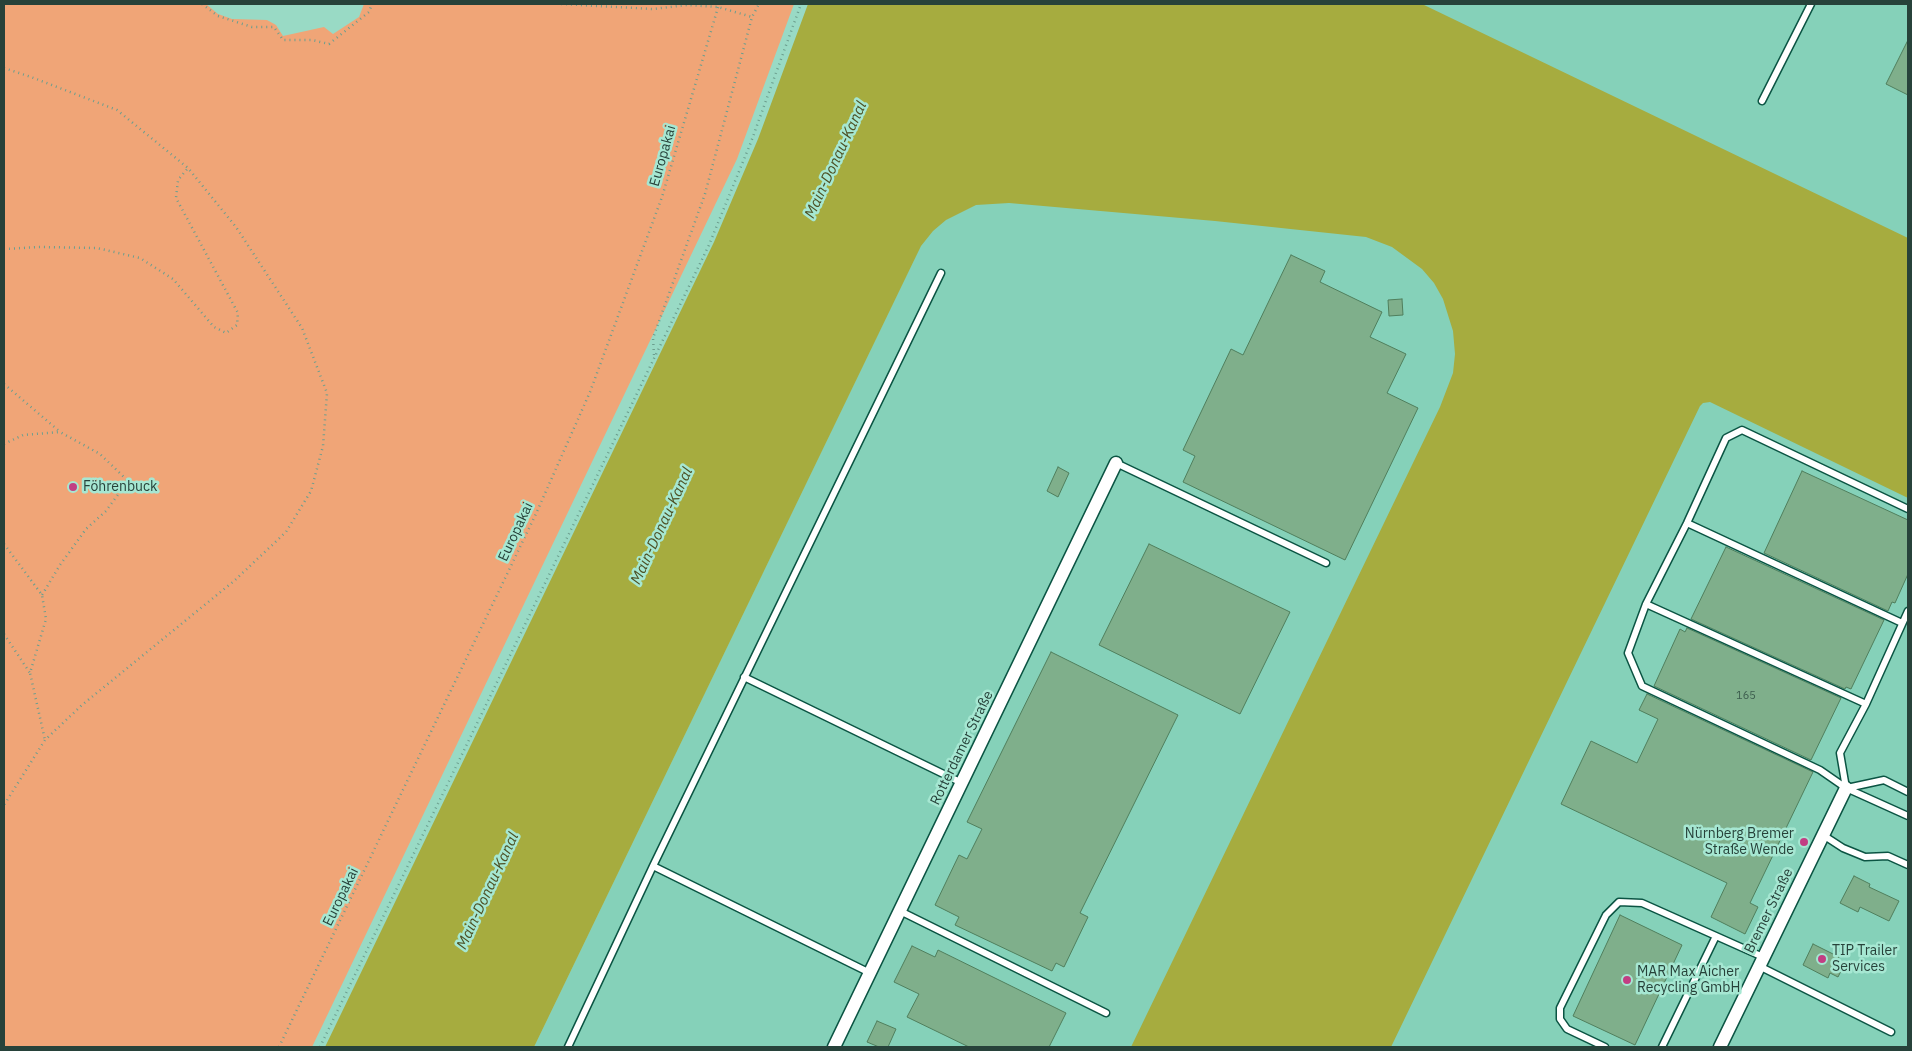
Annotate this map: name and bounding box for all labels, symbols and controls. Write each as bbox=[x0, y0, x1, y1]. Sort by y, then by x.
water label: Main-Donau-Kanal bbox=[801, 99, 871, 221]
street label: Europakai bbox=[646, 123, 680, 189]
water label: Main-Donau-Kanal bbox=[627, 465, 697, 587]
place label: Föhrenbuck bbox=[83, 479, 157, 495]
marker: Föhrenbuck bbox=[67, 481, 79, 493]
street label: Europakai bbox=[495, 500, 537, 564]
street label: Rotterdamer Straße bbox=[927, 688, 997, 808]
house number: 165 bbox=[1736, 689, 1756, 703]
place label: Nürnberg Bremer Straße Wende bbox=[1685, 826, 1794, 859]
water label: Main-Donau-Kanal bbox=[453, 830, 523, 952]
marker: Nürnberg Bremer Straße Wende bbox=[1798, 836, 1810, 848]
street label: Europakai bbox=[320, 865, 362, 929]
street label: Bremer Straße bbox=[1741, 866, 1797, 956]
place label: TIP Trailer Services bbox=[1832, 943, 1897, 976]
marker: TIP Trailer Services bbox=[1816, 953, 1828, 965]
place label: MAR Max Aicher Recycling GmbH bbox=[1637, 964, 1740, 996]
marker: MAR Max Aicher Recycling GmbH bbox=[1621, 974, 1633, 986]

